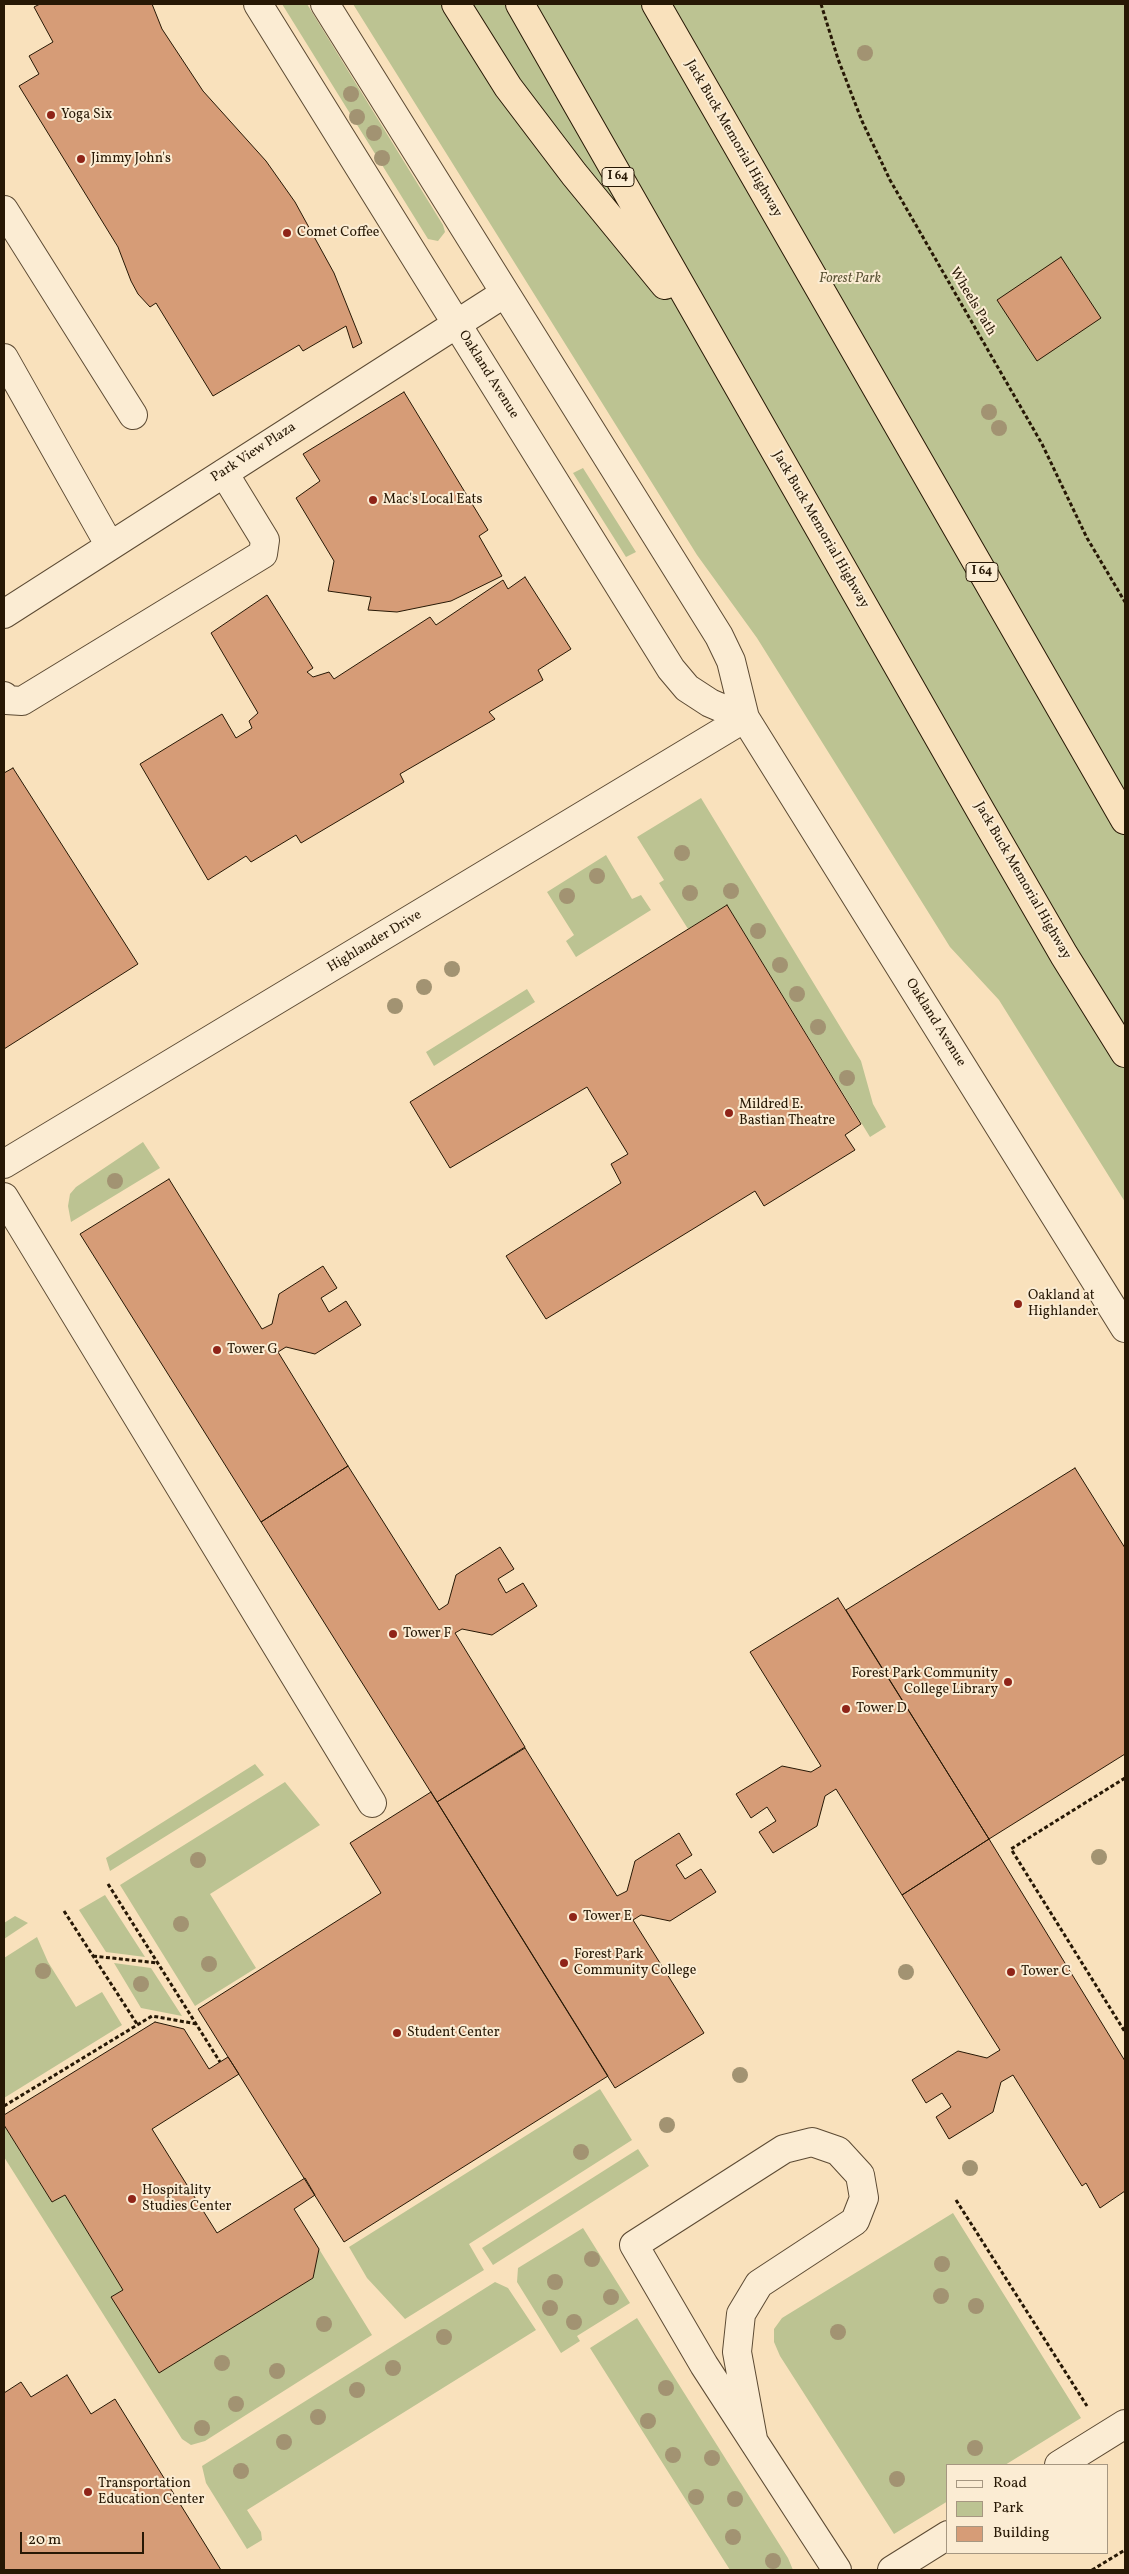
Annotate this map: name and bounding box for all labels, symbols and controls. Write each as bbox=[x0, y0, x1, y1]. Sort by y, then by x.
street label: Jack Buck Memorial Highway bbox=[681, 57, 785, 221]
place label: Yoga Six bbox=[61, 107, 112, 123]
marker: Yoga Six bbox=[45, 109, 57, 121]
place label: Jimmy John's bbox=[91, 151, 171, 167]
marker: Jimmy John's bbox=[75, 153, 87, 165]
road number: I 64 bbox=[602, 168, 634, 186]
place label: Comet Coffee bbox=[297, 225, 380, 241]
marker: Comet Coffee bbox=[281, 227, 293, 239]
street label: Wheels Path bbox=[945, 265, 999, 339]
park label: Forest Park bbox=[819, 271, 881, 287]
street label: Oakland Avenue bbox=[454, 328, 522, 422]
street label: Park View Plaza bbox=[208, 419, 300, 487]
street label: Jack Buck Memorial Highway bbox=[768, 448, 872, 612]
place label: Mac's Local Eats bbox=[383, 492, 482, 508]
marker: Mac's Local Eats bbox=[367, 494, 379, 506]
road number: I 64 bbox=[966, 562, 998, 582]
street label: Jack Buck Memorial Highway bbox=[970, 799, 1074, 963]
street label: Highlander Drive bbox=[325, 907, 425, 977]
street label: Oakland Avenue bbox=[901, 976, 969, 1070]
place label: Mildred E. Bastian Theatre bbox=[739, 1097, 835, 1130]
marker: Mildred E. Bastian Theatre bbox=[723, 1107, 735, 1119]
place label: Oakland at Highlander bbox=[1028, 1288, 1098, 1320]
marker: Oakland at Highlander bbox=[1012, 1298, 1024, 1310]
place label: Tower G bbox=[227, 1342, 278, 1358]
marker: Tower G bbox=[211, 1344, 223, 1356]
place label: Tower F bbox=[403, 1626, 451, 1642]
marker: Tower F bbox=[387, 1628, 399, 1640]
place label: Forest Park Community College Library bbox=[851, 1666, 998, 1698]
marker: Forest Park Community College Library bbox=[1002, 1676, 1014, 1688]
place label: Tower D bbox=[856, 1701, 907, 1717]
marker: Tower D bbox=[840, 1703, 852, 1715]
place label: Tower E bbox=[583, 1909, 632, 1925]
marker: Tower E bbox=[567, 1911, 579, 1923]
place label: Forest Park Community College bbox=[574, 1947, 696, 1980]
marker: Forest Park Community College bbox=[558, 1957, 570, 1969]
place label: Tower C bbox=[1021, 1964, 1071, 1980]
marker: Tower C bbox=[1005, 1966, 1017, 1978]
place label: Student Center bbox=[407, 2025, 500, 2041]
marker: Student Center bbox=[391, 2027, 403, 2039]
place label: Hospitality Studies Center bbox=[142, 2183, 231, 2216]
marker: Hospitality Studies Center bbox=[126, 2193, 138, 2205]
legend bbox=[946, 2464, 1109, 2554]
text: Road bbox=[993, 2473, 1027, 2494]
place label: Transportation Education Center bbox=[98, 2476, 204, 2508]
marker: Transportation Education Center bbox=[82, 2486, 94, 2498]
text: Park bbox=[993, 2498, 1024, 2519]
scale bar bbox=[22, 2522, 146, 2554]
text: Building bbox=[993, 2523, 1049, 2544]
text: 20 m bbox=[28, 2530, 61, 2551]

